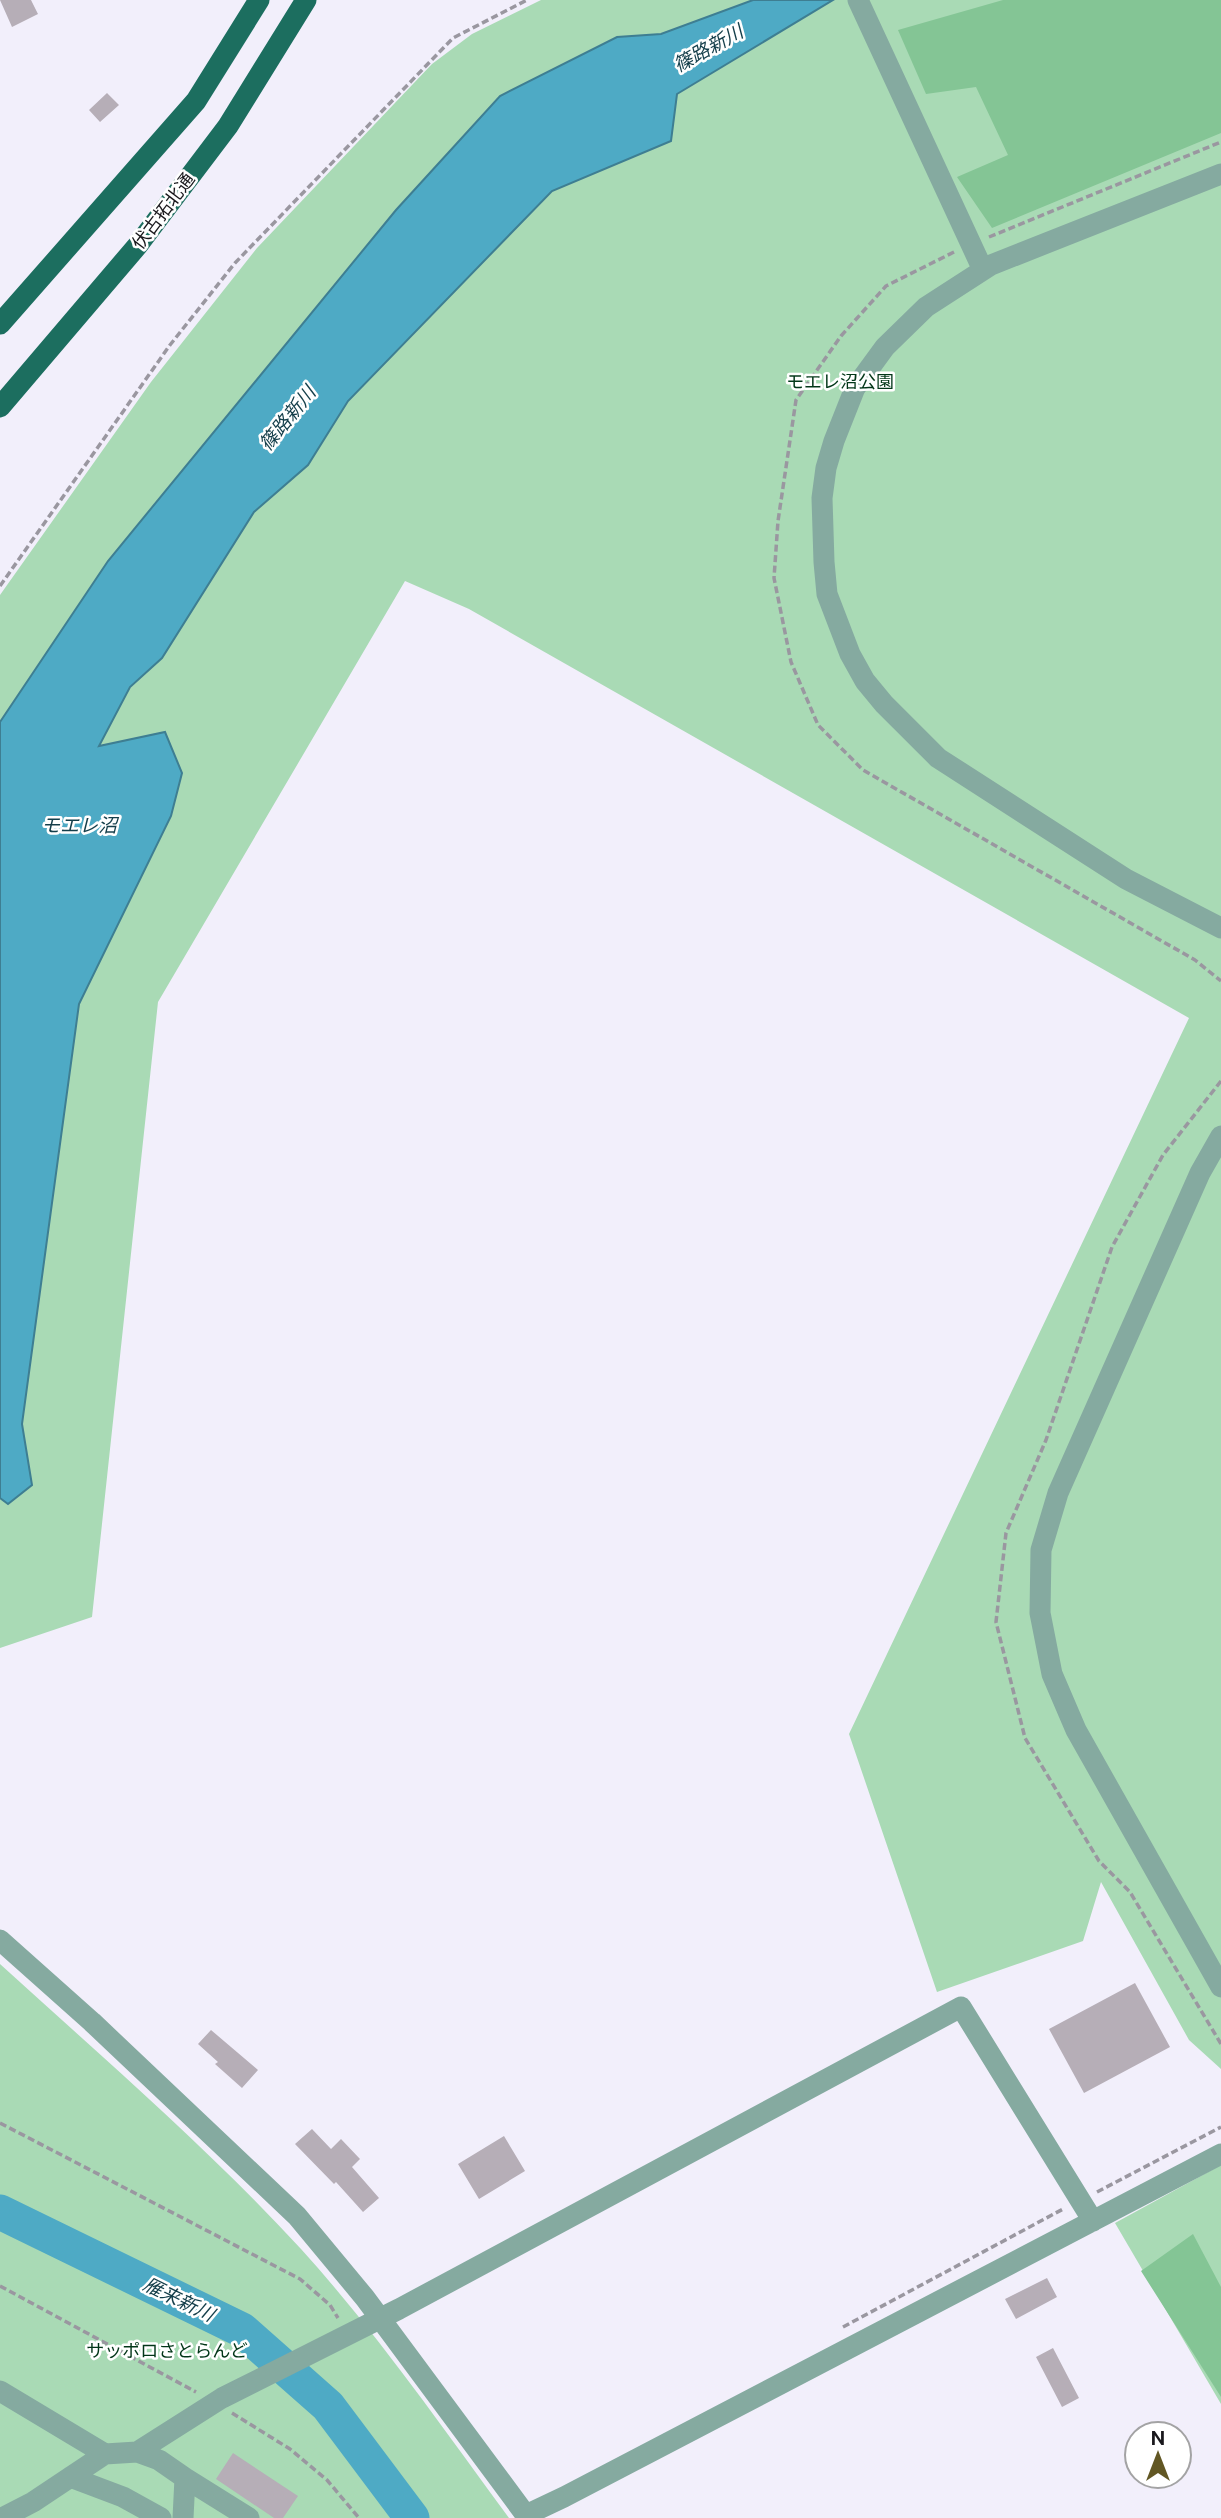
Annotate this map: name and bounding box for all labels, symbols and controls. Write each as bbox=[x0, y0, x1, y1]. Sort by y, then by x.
water label: 篠路新川 bbox=[669, 19, 748, 76]
street label: 伏古拓北通 bbox=[128, 169, 198, 253]
park label: モエレ沼公園 bbox=[786, 371, 894, 392]
water label: 篠路新川 bbox=[255, 380, 321, 454]
water label: モエレ沼 bbox=[41, 814, 120, 836]
water label: 雁来新川 bbox=[140, 2272, 220, 2326]
park label: サッポロさとらんど bbox=[86, 2340, 248, 2361]
north arrow bbox=[1123, 2420, 1193, 2490]
text: N bbox=[1151, 2427, 1165, 2449]

